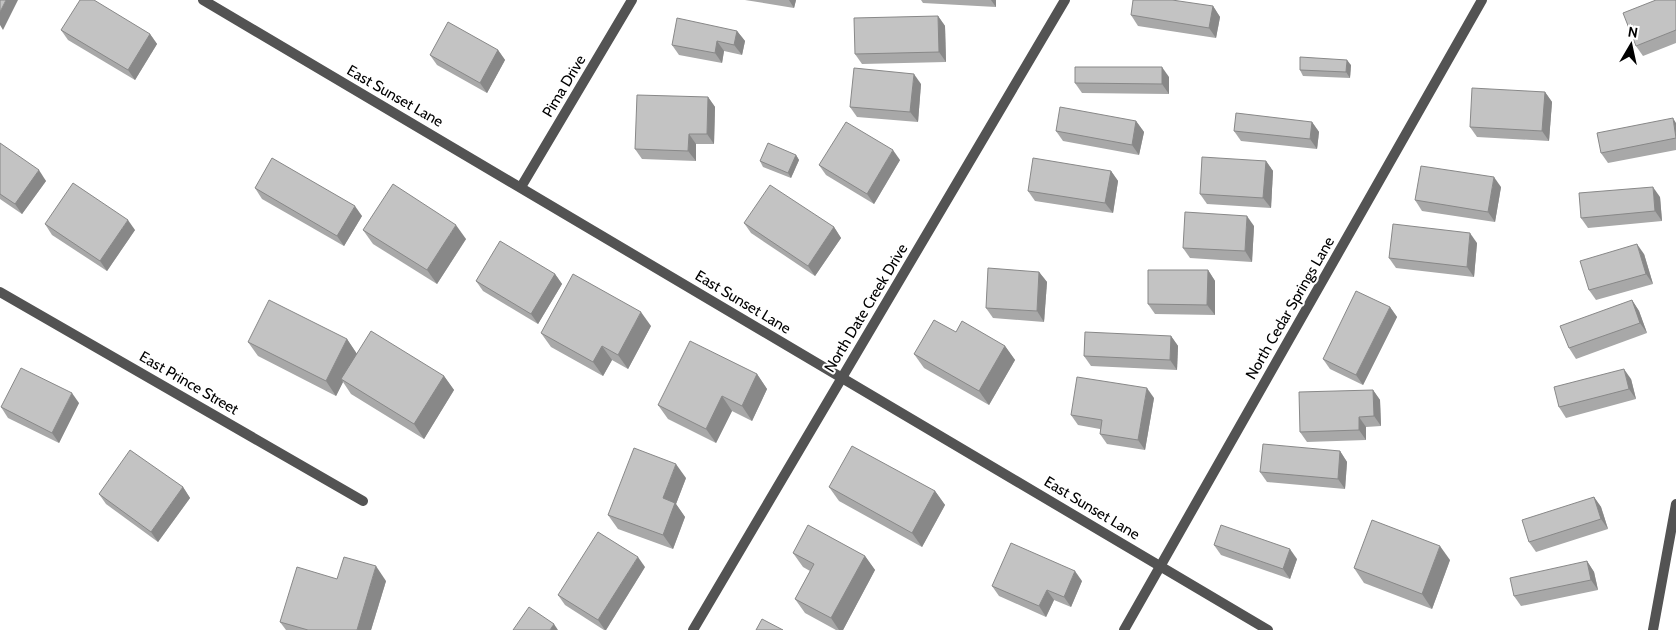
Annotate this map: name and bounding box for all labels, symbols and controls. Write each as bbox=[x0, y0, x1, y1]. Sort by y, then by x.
north arrow bbox=[1606, 20, 1656, 70]
text: N bbox=[1627, 22, 1639, 42]
street label: Pima Drive bbox=[539, 52, 590, 120]
street label: East Sunset Lane bbox=[344, 61, 447, 131]
street label: North Cedar Springs Lane bbox=[1242, 233, 1338, 382]
street label: North Date Creek Drive bbox=[821, 240, 912, 375]
street label: East Sunset Lane bbox=[692, 266, 794, 338]
street label: East Prince Street bbox=[136, 347, 242, 419]
street label: East Sunset Lane bbox=[1041, 472, 1143, 544]

